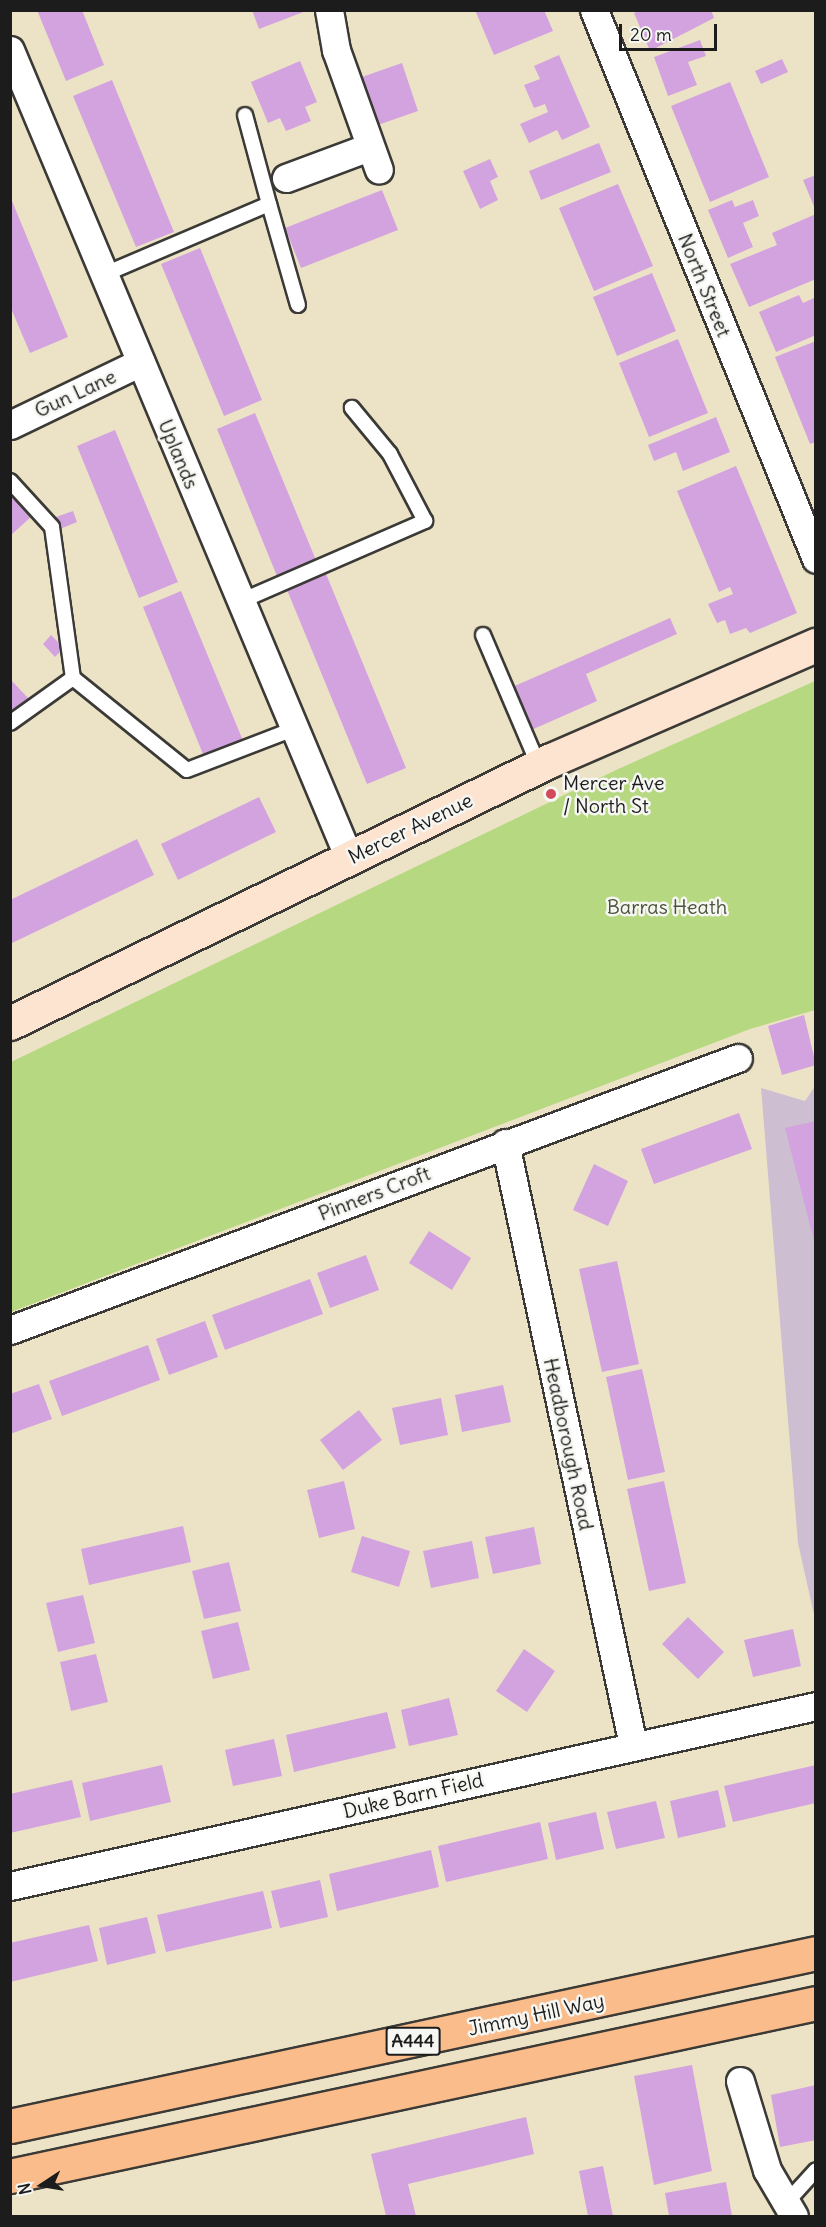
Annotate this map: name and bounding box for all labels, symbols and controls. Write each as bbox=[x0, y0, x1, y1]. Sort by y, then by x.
scale bar bbox=[622, 12, 720, 50]
text: 20 m bbox=[630, 23, 672, 46]
street label: North Street bbox=[673, 230, 737, 340]
street label: Gun Lane bbox=[31, 364, 119, 422]
street label: Uplands bbox=[154, 416, 204, 492]
place label: Mercer Ave / North St bbox=[563, 771, 665, 818]
marker: Mercer Ave / North St bbox=[544, 787, 558, 801]
street label: Mercer Avenue bbox=[344, 788, 476, 868]
park label: Barras Heath bbox=[607, 894, 727, 918]
street label: Pinners Croft bbox=[315, 1161, 433, 1225]
street label: Headborough Road bbox=[539, 1356, 599, 1532]
street label: Duke Barn Field bbox=[340, 1767, 486, 1823]
street label: Jimmy Hill Way bbox=[466, 1988, 606, 2040]
road number: A444 bbox=[384, 2026, 442, 2056]
north arrow bbox=[12, 2155, 72, 2215]
text: N bbox=[13, 2181, 35, 2196]

